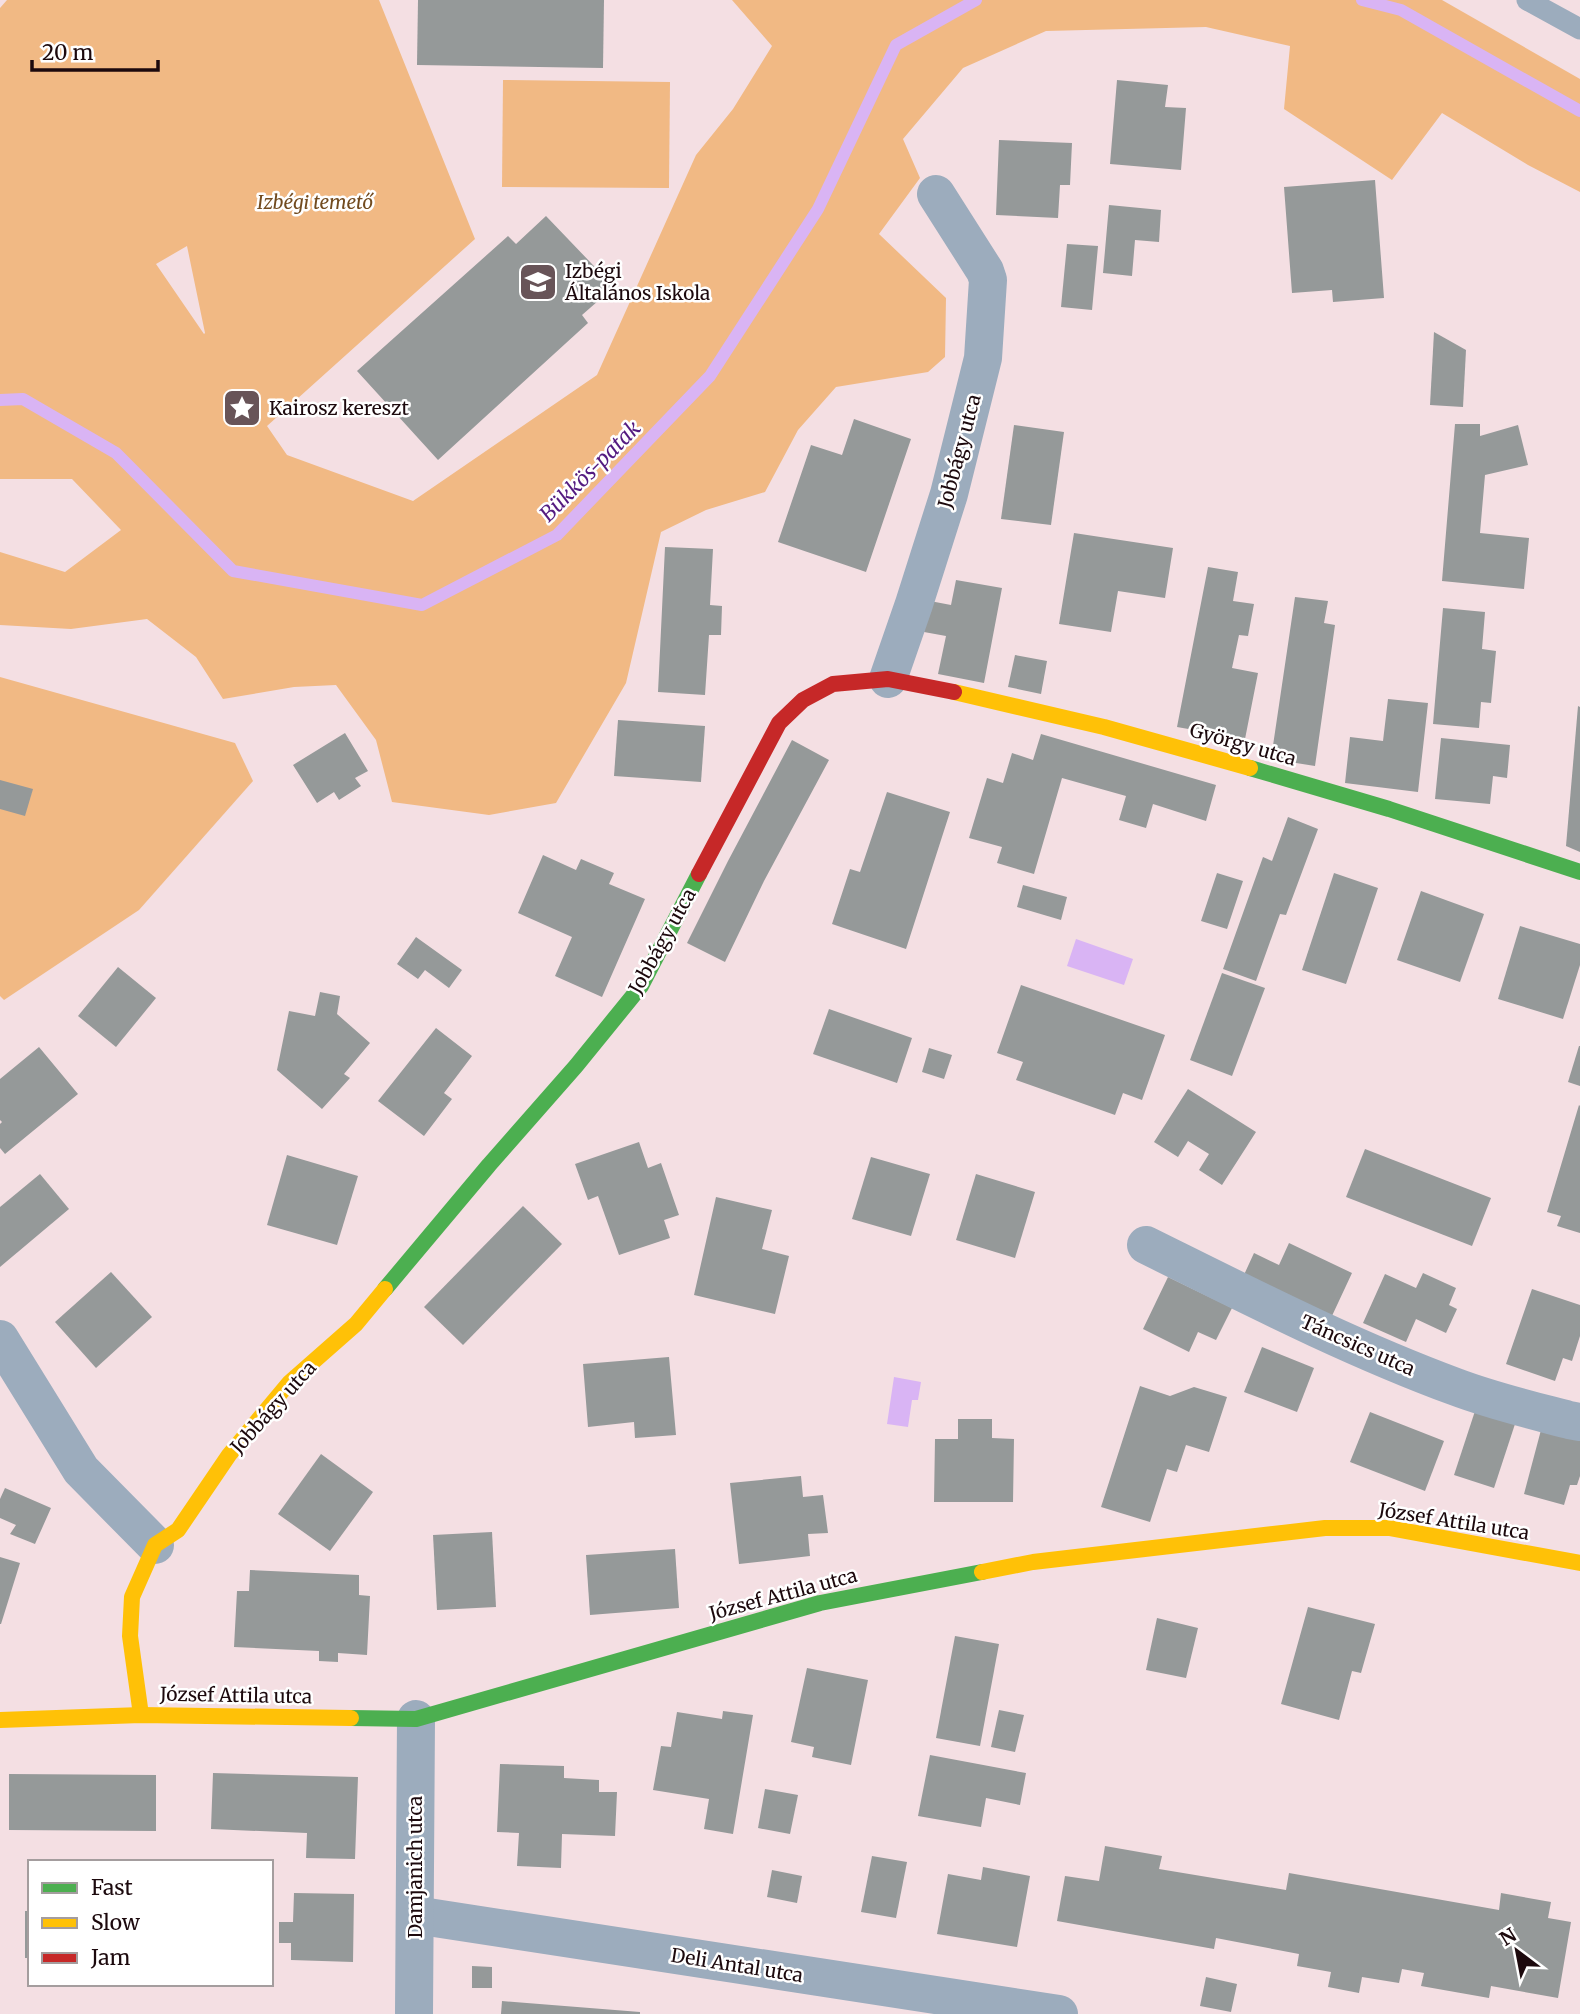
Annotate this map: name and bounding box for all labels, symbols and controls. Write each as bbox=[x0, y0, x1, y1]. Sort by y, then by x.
scale bar bbox=[32, 28, 158, 72]
text: 20 m bbox=[42, 39, 94, 66]
park label: Izbégi temető bbox=[257, 190, 374, 214]
place label: Izbégi Általános Iskola bbox=[564, 259, 710, 305]
school or university icon: Izbégi Általános Iskola bbox=[517, 261, 559, 303]
place icon: Kairosz kereszt bbox=[221, 387, 263, 429]
street label: Jobbágy utca bbox=[932, 392, 986, 511]
place label: Kairosz kereszt bbox=[269, 396, 410, 420]
water label: Bükkös-patak bbox=[534, 414, 647, 527]
street label: György utca bbox=[1187, 717, 1299, 771]
street label: Jobbágy utca bbox=[623, 884, 701, 999]
street label: Táncsics utca bbox=[1297, 1309, 1419, 1381]
street label: Jobbágy utca bbox=[224, 1356, 321, 1459]
street label: József Attila utca bbox=[1376, 1497, 1531, 1545]
street label: József Attila utca bbox=[705, 1563, 860, 1626]
street label: József Attila utca bbox=[159, 1682, 312, 1708]
street label: Damjanich utca bbox=[403, 1796, 427, 1938]
legend bbox=[28, 1860, 273, 1986]
text: Fast bbox=[91, 1874, 133, 1901]
text: Slow bbox=[91, 1909, 140, 1936]
north arrow bbox=[1482, 1916, 1552, 1986]
text: N bbox=[1495, 1922, 1521, 1951]
street label: Deli Antal utca bbox=[669, 1943, 805, 1987]
text: Jam bbox=[90, 1944, 130, 1971]

